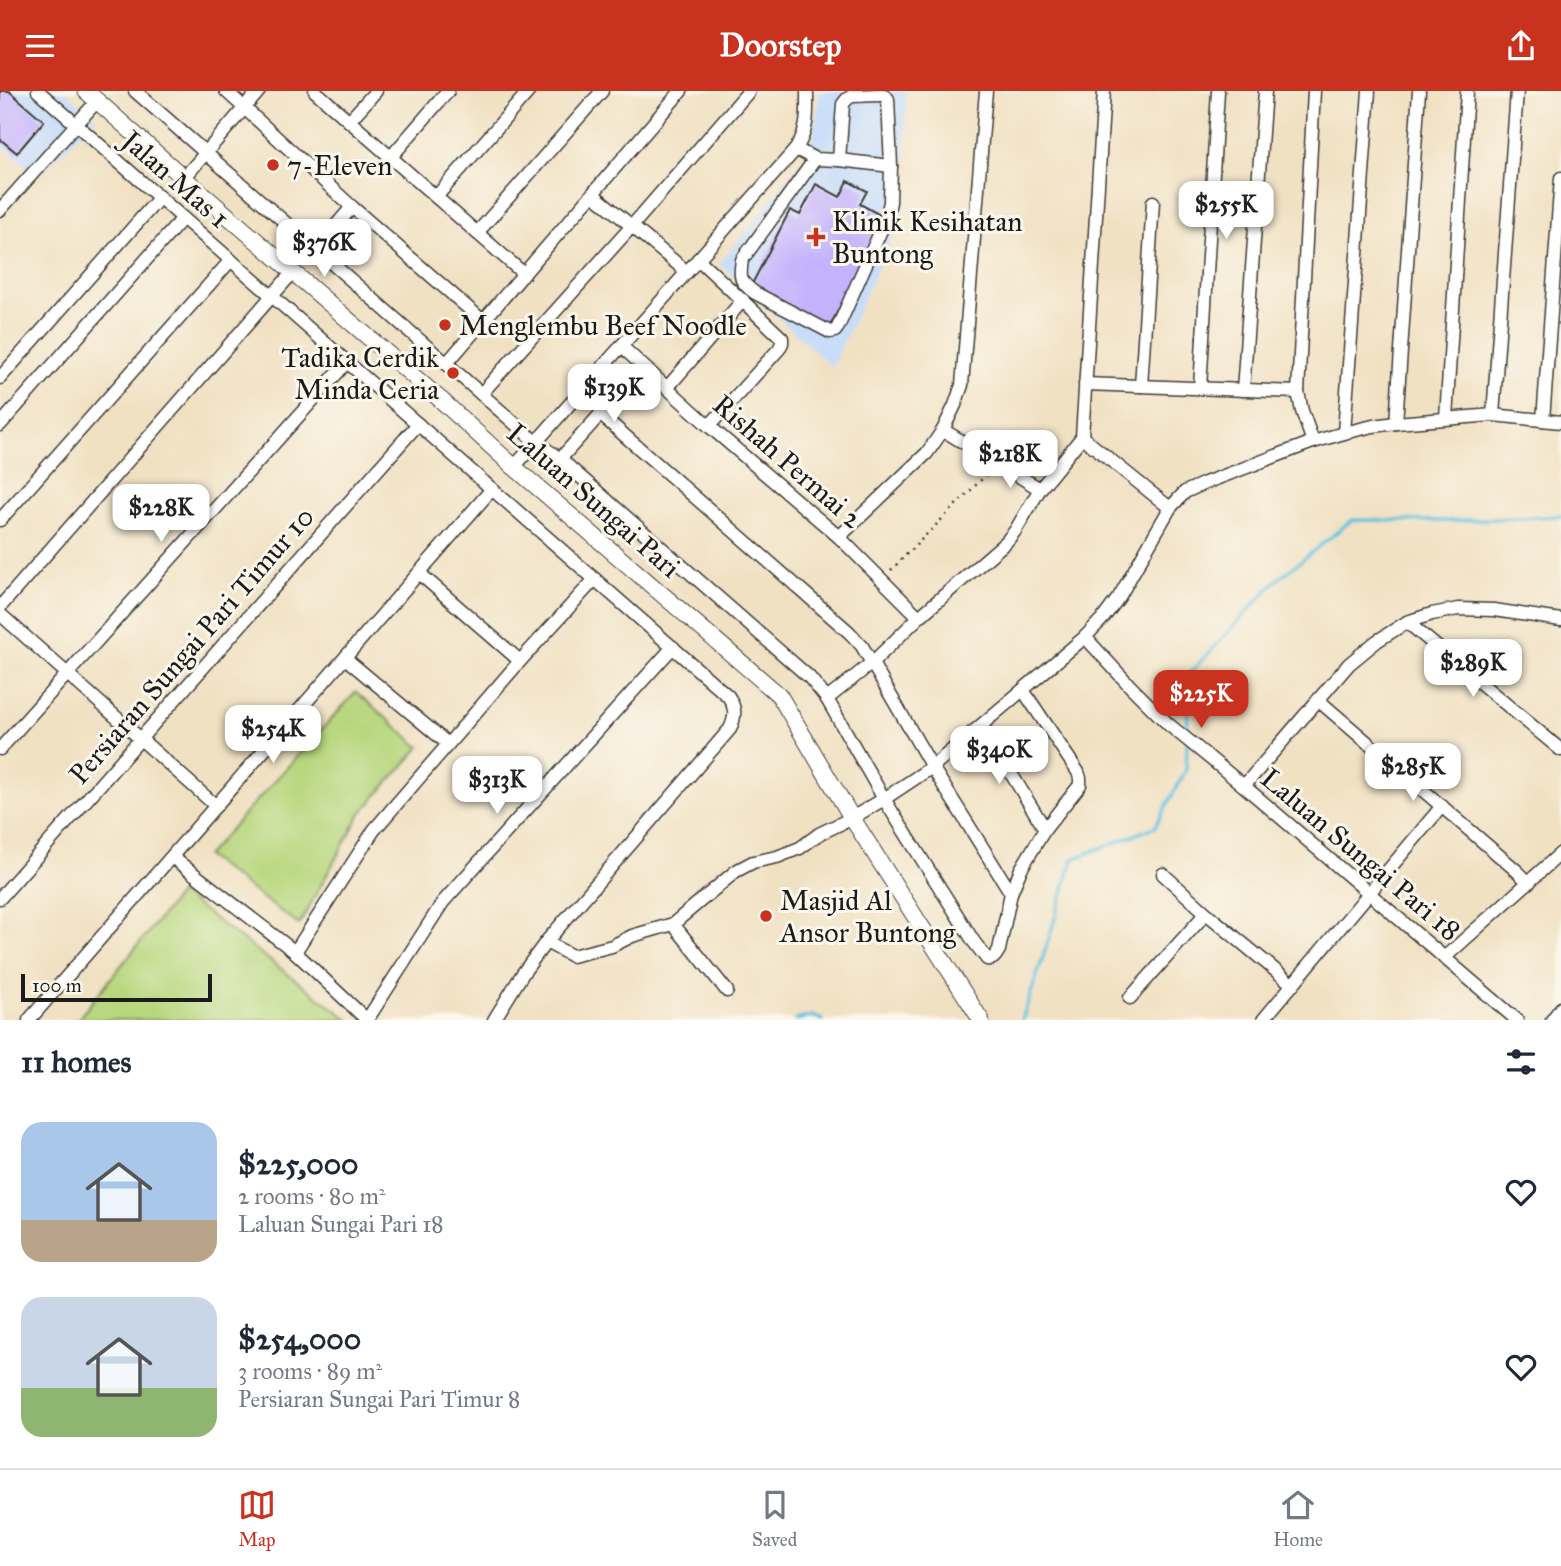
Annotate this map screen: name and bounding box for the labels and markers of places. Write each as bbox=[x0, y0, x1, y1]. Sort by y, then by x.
place label: 7-Eleven bbox=[287, 148, 392, 183]
marker: 7-Eleven bbox=[265, 157, 281, 173]
pin: $255K bbox=[1177, 181, 1275, 241]
place label: Klinik Kesihatan Buntong bbox=[832, 204, 1022, 271]
pin: $376K bbox=[275, 219, 373, 279]
marker: Klinik Kesihatan Buntong bbox=[806, 227, 826, 247]
place label: Menglembu Beef Noodle bbox=[459, 308, 747, 343]
marker: Menglembu Beef Noodle bbox=[437, 317, 453, 333]
place label: Tadika Cerdik Minda Ceria bbox=[281, 340, 439, 407]
marker: Tadika Cerdik Minda Ceria bbox=[445, 365, 461, 381]
pin: $139K bbox=[565, 365, 663, 424]
pin: $218K bbox=[961, 431, 1059, 490]
pin: $228K bbox=[112, 484, 210, 544]
pin: $289K bbox=[1424, 639, 1522, 699]
pin: $225K bbox=[1152, 671, 1250, 730]
pin: $254K bbox=[224, 705, 322, 765]
pin: $340K bbox=[950, 727, 1048, 786]
pin: $285K bbox=[1364, 743, 1462, 803]
pin: $313K bbox=[448, 757, 546, 816]
place label: Masjid Al Ansor Buntong bbox=[779, 883, 957, 950]
marker: Masjid Al Ansor Buntong bbox=[758, 908, 774, 924]

